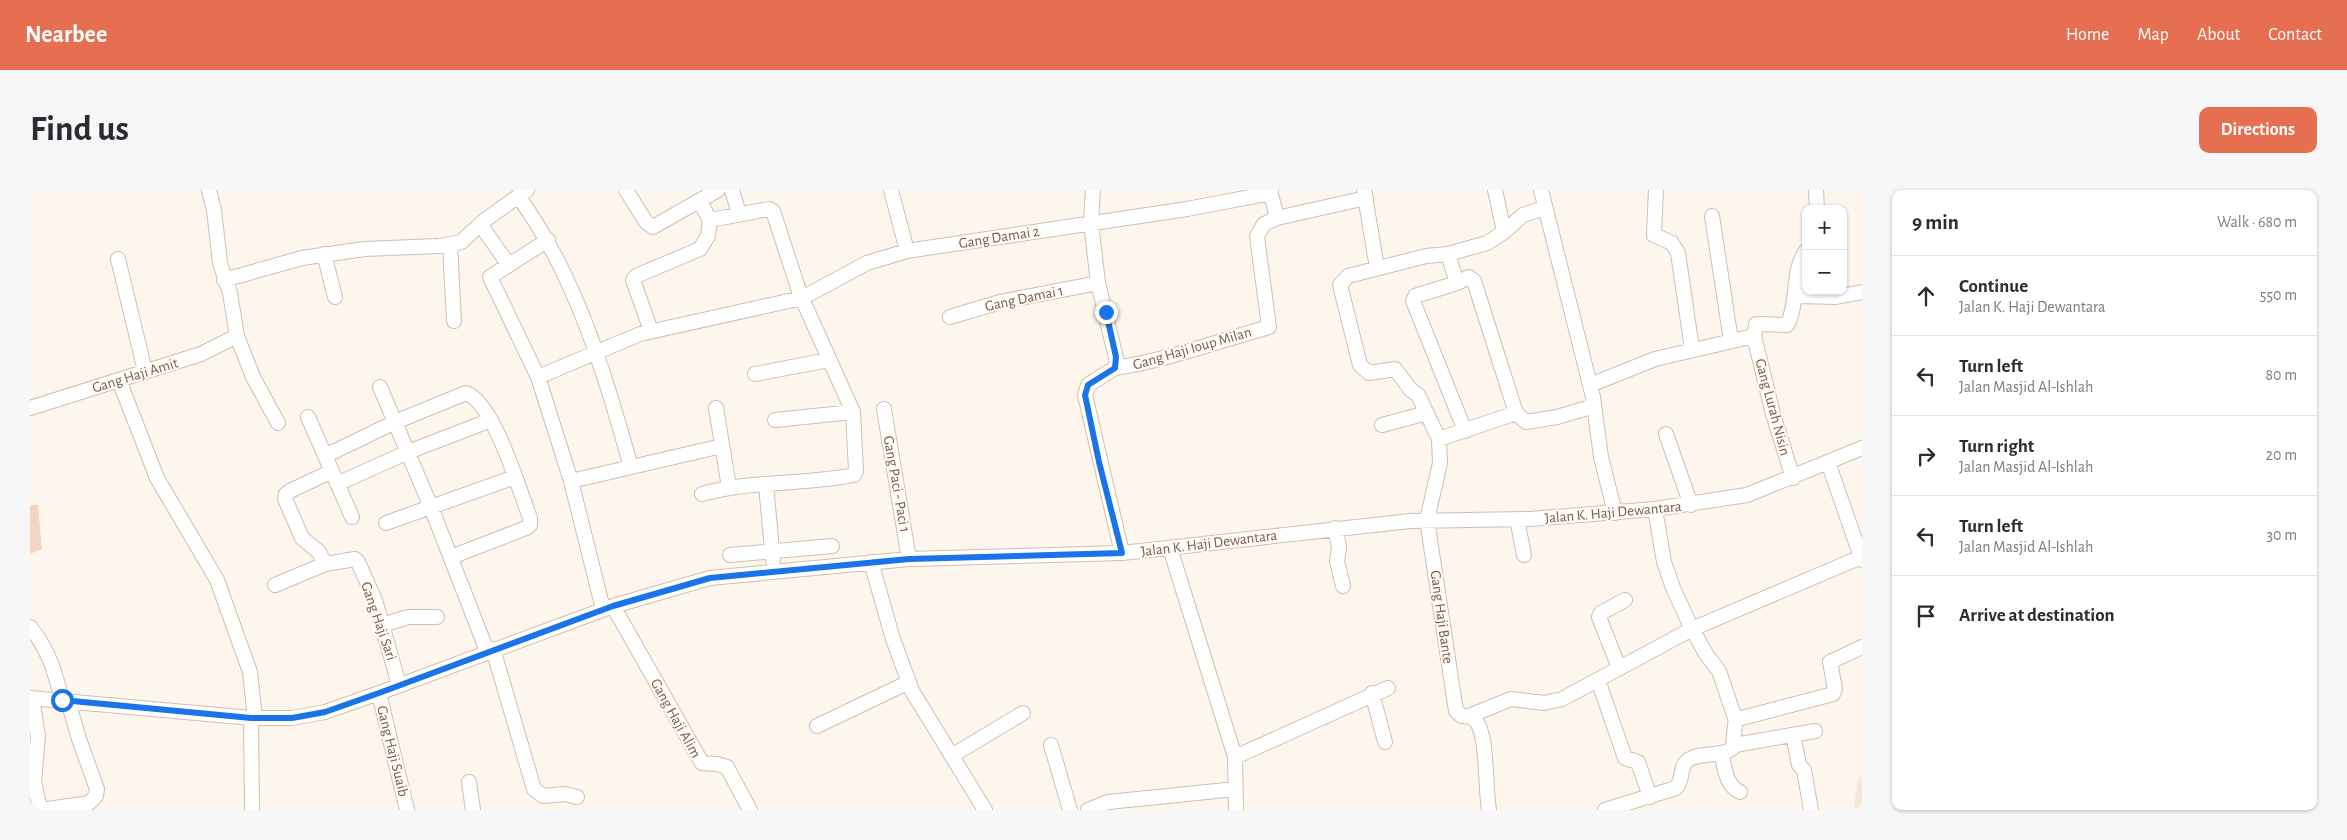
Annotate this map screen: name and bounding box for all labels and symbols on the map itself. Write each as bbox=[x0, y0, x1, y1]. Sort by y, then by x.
street label: Gang Damai 2 bbox=[958, 224, 1041, 251]
street label: Gang Damai 1 bbox=[984, 283, 1065, 314]
route end bbox=[1095, 301, 1118, 324]
street label: Gang Haji Ioup Milan bbox=[1131, 324, 1253, 373]
street label: Gang Haji Amit bbox=[90, 355, 180, 396]
street label: Gang Lurah Nisin bbox=[1752, 357, 1793, 457]
street label: Gang Paci - Paci 1 bbox=[881, 435, 912, 534]
street label: Jalan K. Haji Dewantara bbox=[1544, 499, 1682, 526]
street label: Jalan K. Haji Dewantara bbox=[1140, 528, 1278, 559]
street label: Gang Haji Bante bbox=[1428, 569, 1455, 665]
street label: Gang Haji Sari bbox=[358, 580, 399, 662]
street label: Gang Haji Alim bbox=[648, 676, 703, 760]
route start bbox=[51, 689, 74, 712]
street label: Gang Haji Suaib bbox=[374, 704, 411, 798]

